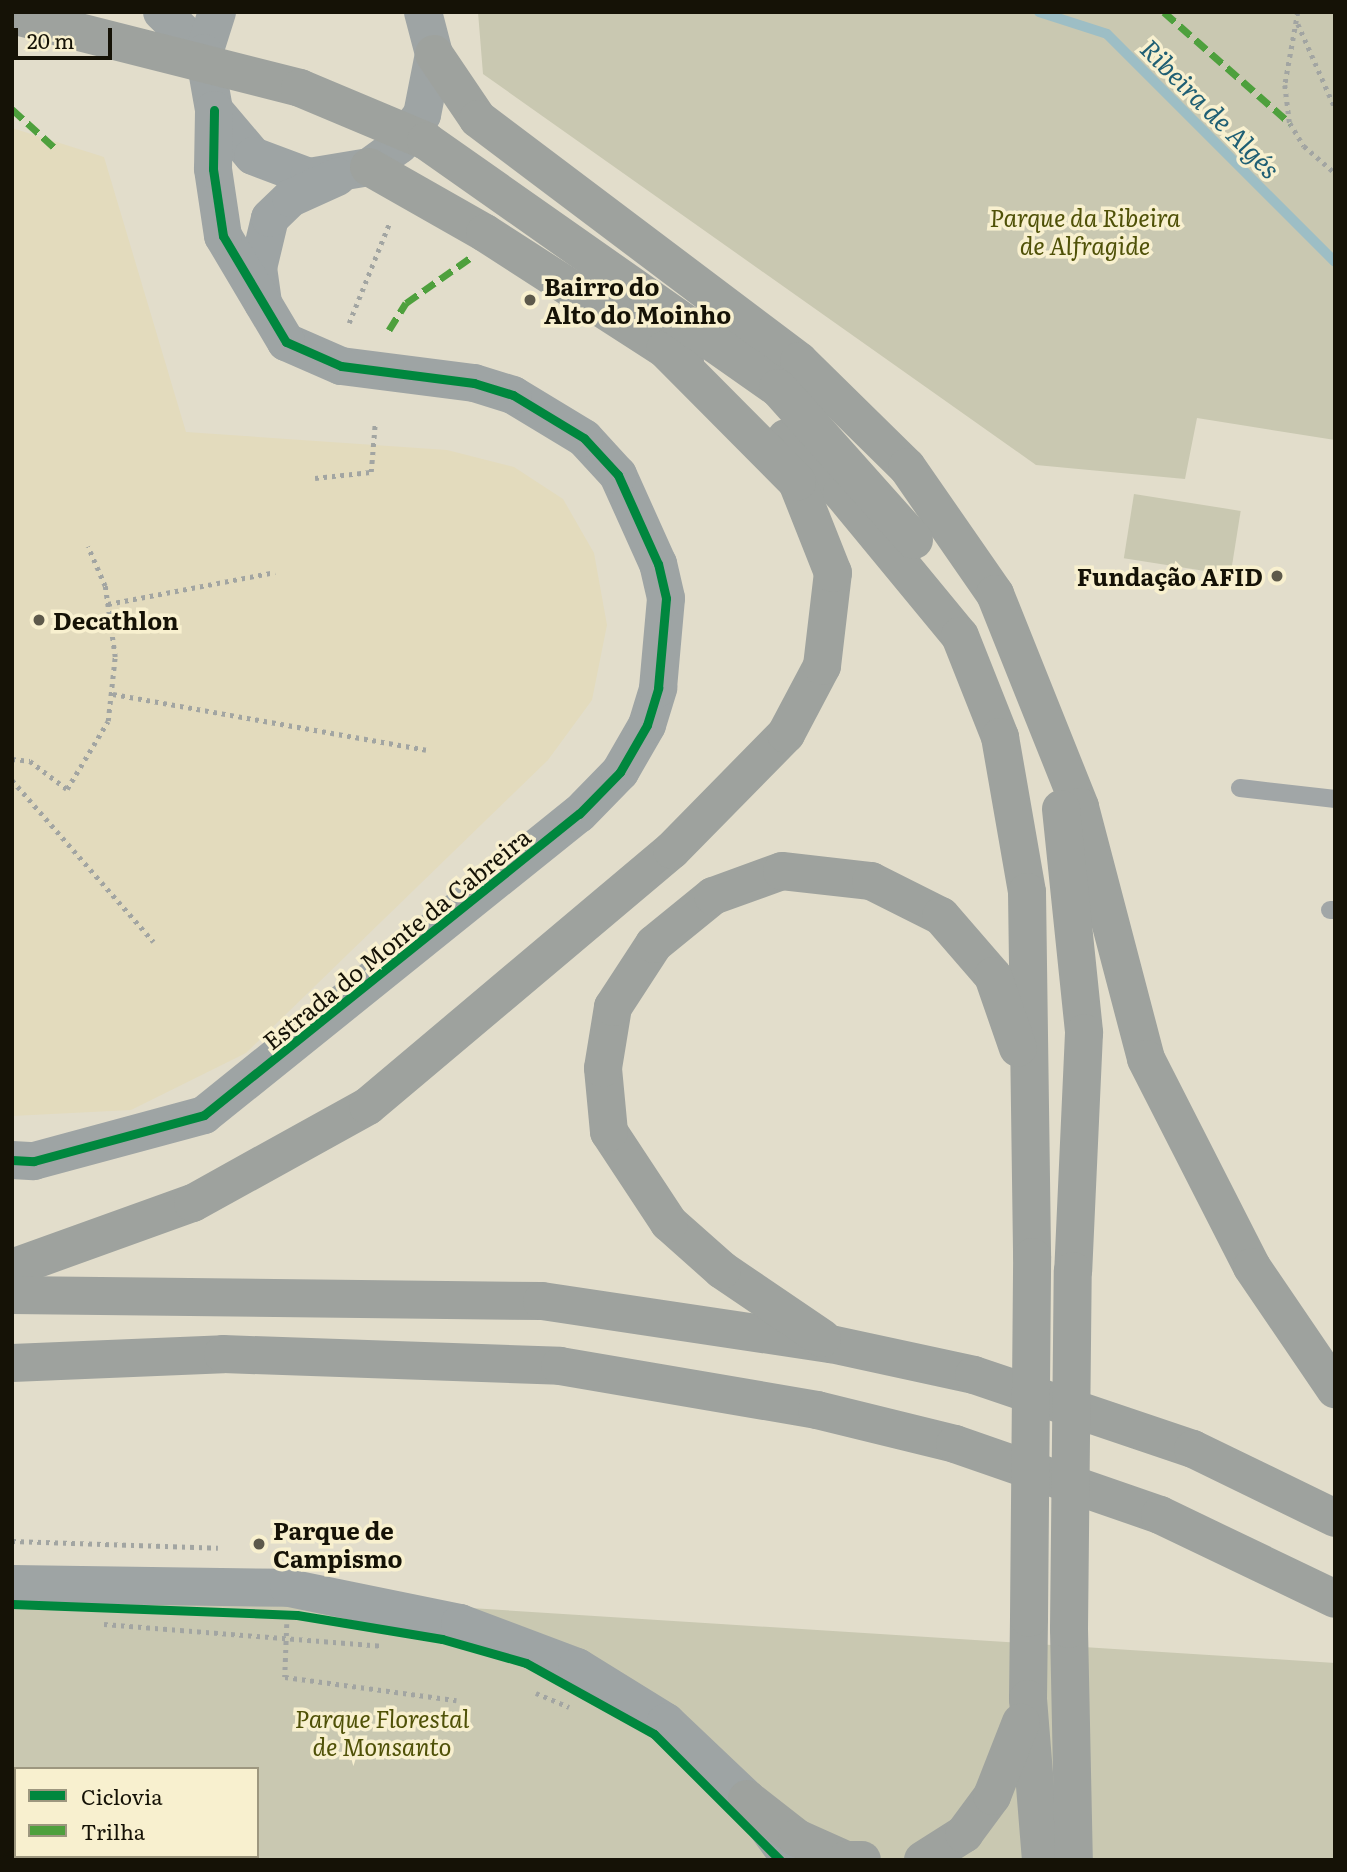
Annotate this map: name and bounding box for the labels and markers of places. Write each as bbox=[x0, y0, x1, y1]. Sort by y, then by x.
place label: Bairro do Alto do Moinho bbox=[544, 272, 731, 328]
marker: Bairro do Alto do Moinho bbox=[522, 292, 538, 308]
place label: Fundação AFID bbox=[1077, 562, 1263, 590]
marker: Fundação AFID bbox=[1269, 568, 1285, 584]
place label: Decathlon bbox=[53, 606, 179, 634]
marker: Decathlon bbox=[31, 612, 47, 628]
place label: Parque de Campismo bbox=[273, 1516, 403, 1572]
marker: Parque de Campismo bbox=[251, 1536, 267, 1552]

